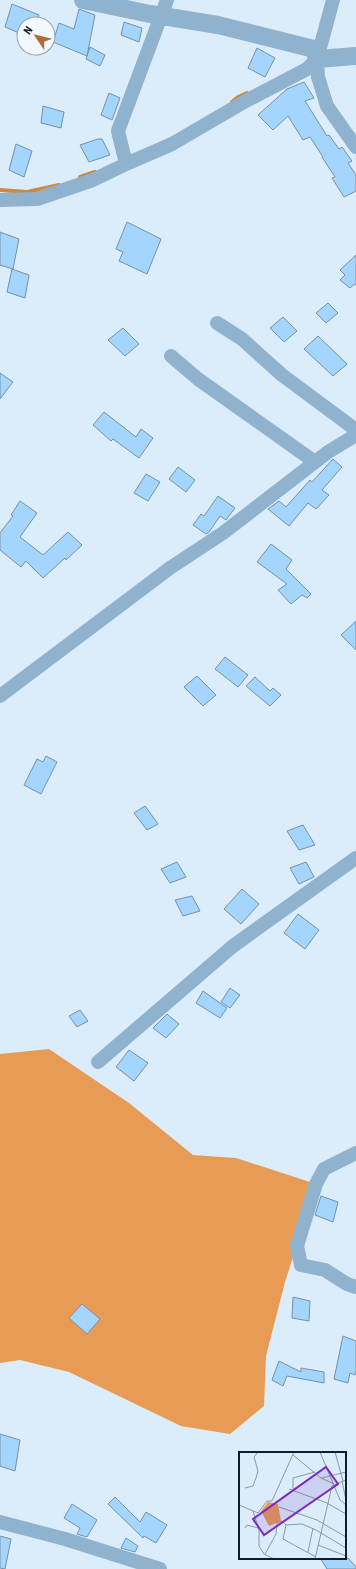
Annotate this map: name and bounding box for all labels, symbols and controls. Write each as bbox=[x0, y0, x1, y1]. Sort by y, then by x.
north arrow bbox=[16, 16, 56, 56]
text: N bbox=[21, 24, 36, 37]
inset map bbox=[239, 1452, 346, 1559]

